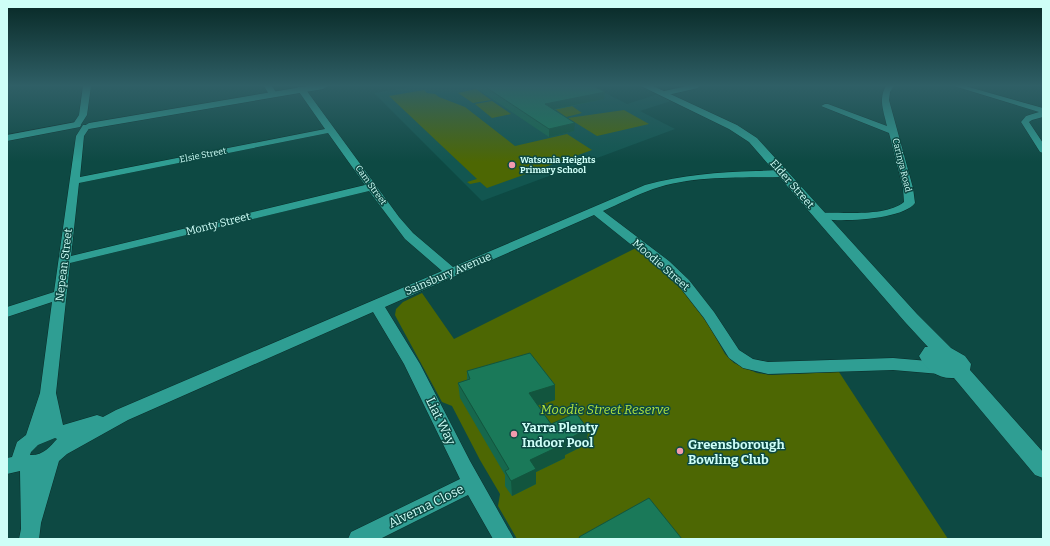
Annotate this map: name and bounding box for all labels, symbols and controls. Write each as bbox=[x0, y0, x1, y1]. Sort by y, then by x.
street label: Carinya Road bbox=[890, 137, 914, 194]
street label: Elsie Street bbox=[179, 145, 228, 164]
place label: Watsonia Heights Primary School bbox=[520, 155, 596, 175]
street label: Elder Street bbox=[767, 157, 817, 211]
marker: Watsonia Heights Primary School bbox=[507, 160, 517, 170]
street label: Cam Street bbox=[353, 163, 389, 207]
street label: Monty Street bbox=[184, 210, 252, 238]
street label: Nepean Street bbox=[53, 228, 75, 302]
street label: Moodie Street bbox=[630, 237, 692, 293]
street label: Sainsbury Avenue bbox=[403, 250, 493, 298]
street label: Liat Way bbox=[423, 395, 459, 447]
park label: Moodie Street Reserve bbox=[540, 402, 670, 417]
place label: Yarra Plenty Indoor Pool bbox=[522, 420, 599, 450]
marker: Yarra Plenty Indoor Pool bbox=[509, 429, 519, 439]
place label: Greensborough Bowling Club bbox=[688, 437, 785, 467]
marker: Greensborough Bowling Club bbox=[675, 446, 685, 456]
street label: Alverna Close bbox=[386, 481, 466, 531]

